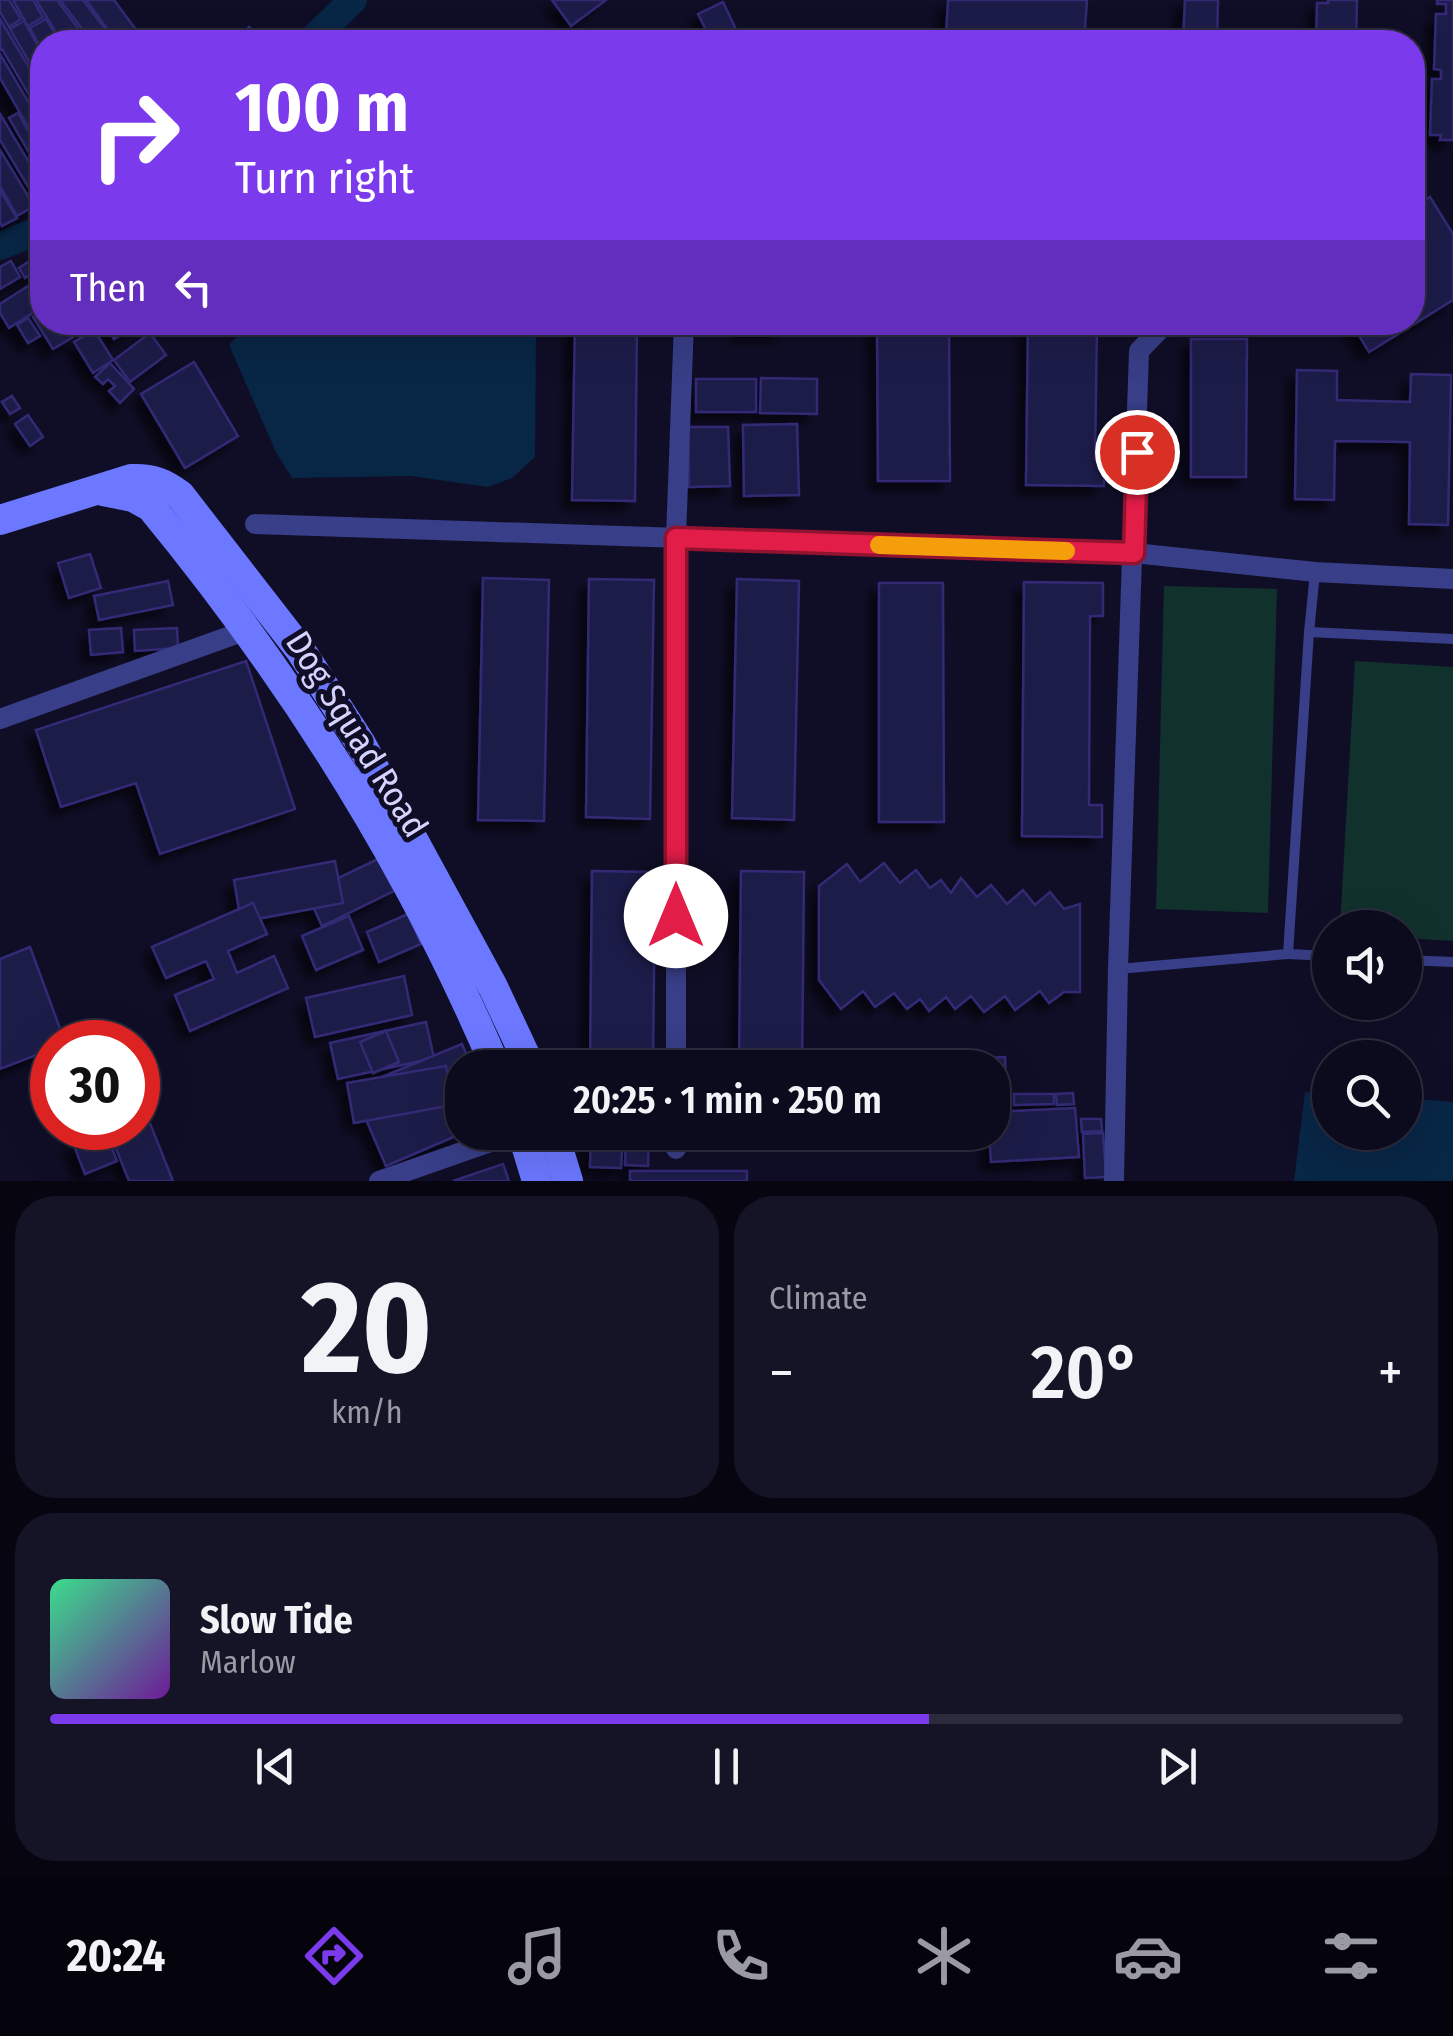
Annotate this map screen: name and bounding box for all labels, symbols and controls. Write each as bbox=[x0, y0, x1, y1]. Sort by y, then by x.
text: 100 m bbox=[235, 66, 409, 150]
icon: right bbox=[70, 70, 200, 200]
text: Turn right bbox=[235, 151, 414, 205]
icon: left bbox=[166, 260, 221, 315]
text: Then bbox=[70, 265, 146, 311]
pin bbox=[1095, 410, 1180, 495]
icon: arrive bbox=[1110, 425, 1165, 480]
street label: Dog Squad Road bbox=[277, 623, 437, 845]
position arrow bbox=[624, 864, 728, 968]
map controls bbox=[1312, 910, 1422, 1150]
button: sound bbox=[1312, 910, 1422, 1020]
speed limit sign: 30 bbox=[30, 1020, 160, 1150]
button: search bbox=[1312, 1040, 1422, 1150]
text: 20:25 · 1 min · 250 m bbox=[573, 1077, 882, 1123]
text: 20 bbox=[301, 1250, 433, 1406]
text: Climate bbox=[769, 1279, 868, 1317]
text: 20° bbox=[1031, 1328, 1141, 1418]
text: − bbox=[769, 1340, 794, 1406]
text: + bbox=[1378, 1340, 1403, 1406]
text: km/h bbox=[331, 1393, 403, 1431]
text: Slow Tide bbox=[200, 1597, 353, 1643]
text: Marlow bbox=[200, 1643, 296, 1681]
icon: previous bbox=[248, 1739, 303, 1794]
icon: pause bbox=[699, 1739, 754, 1794]
icon: next bbox=[1150, 1739, 1205, 1794]
icon: directions bbox=[299, 1921, 369, 1991]
icon: music bbox=[502, 1921, 572, 1991]
icon: phone bbox=[706, 1921, 776, 1991]
icon: climate bbox=[909, 1921, 979, 1991]
icon: car bbox=[1113, 1921, 1183, 1991]
icon: filters bbox=[1316, 1921, 1386, 1991]
text: 20:24 bbox=[67, 1929, 166, 1983]

